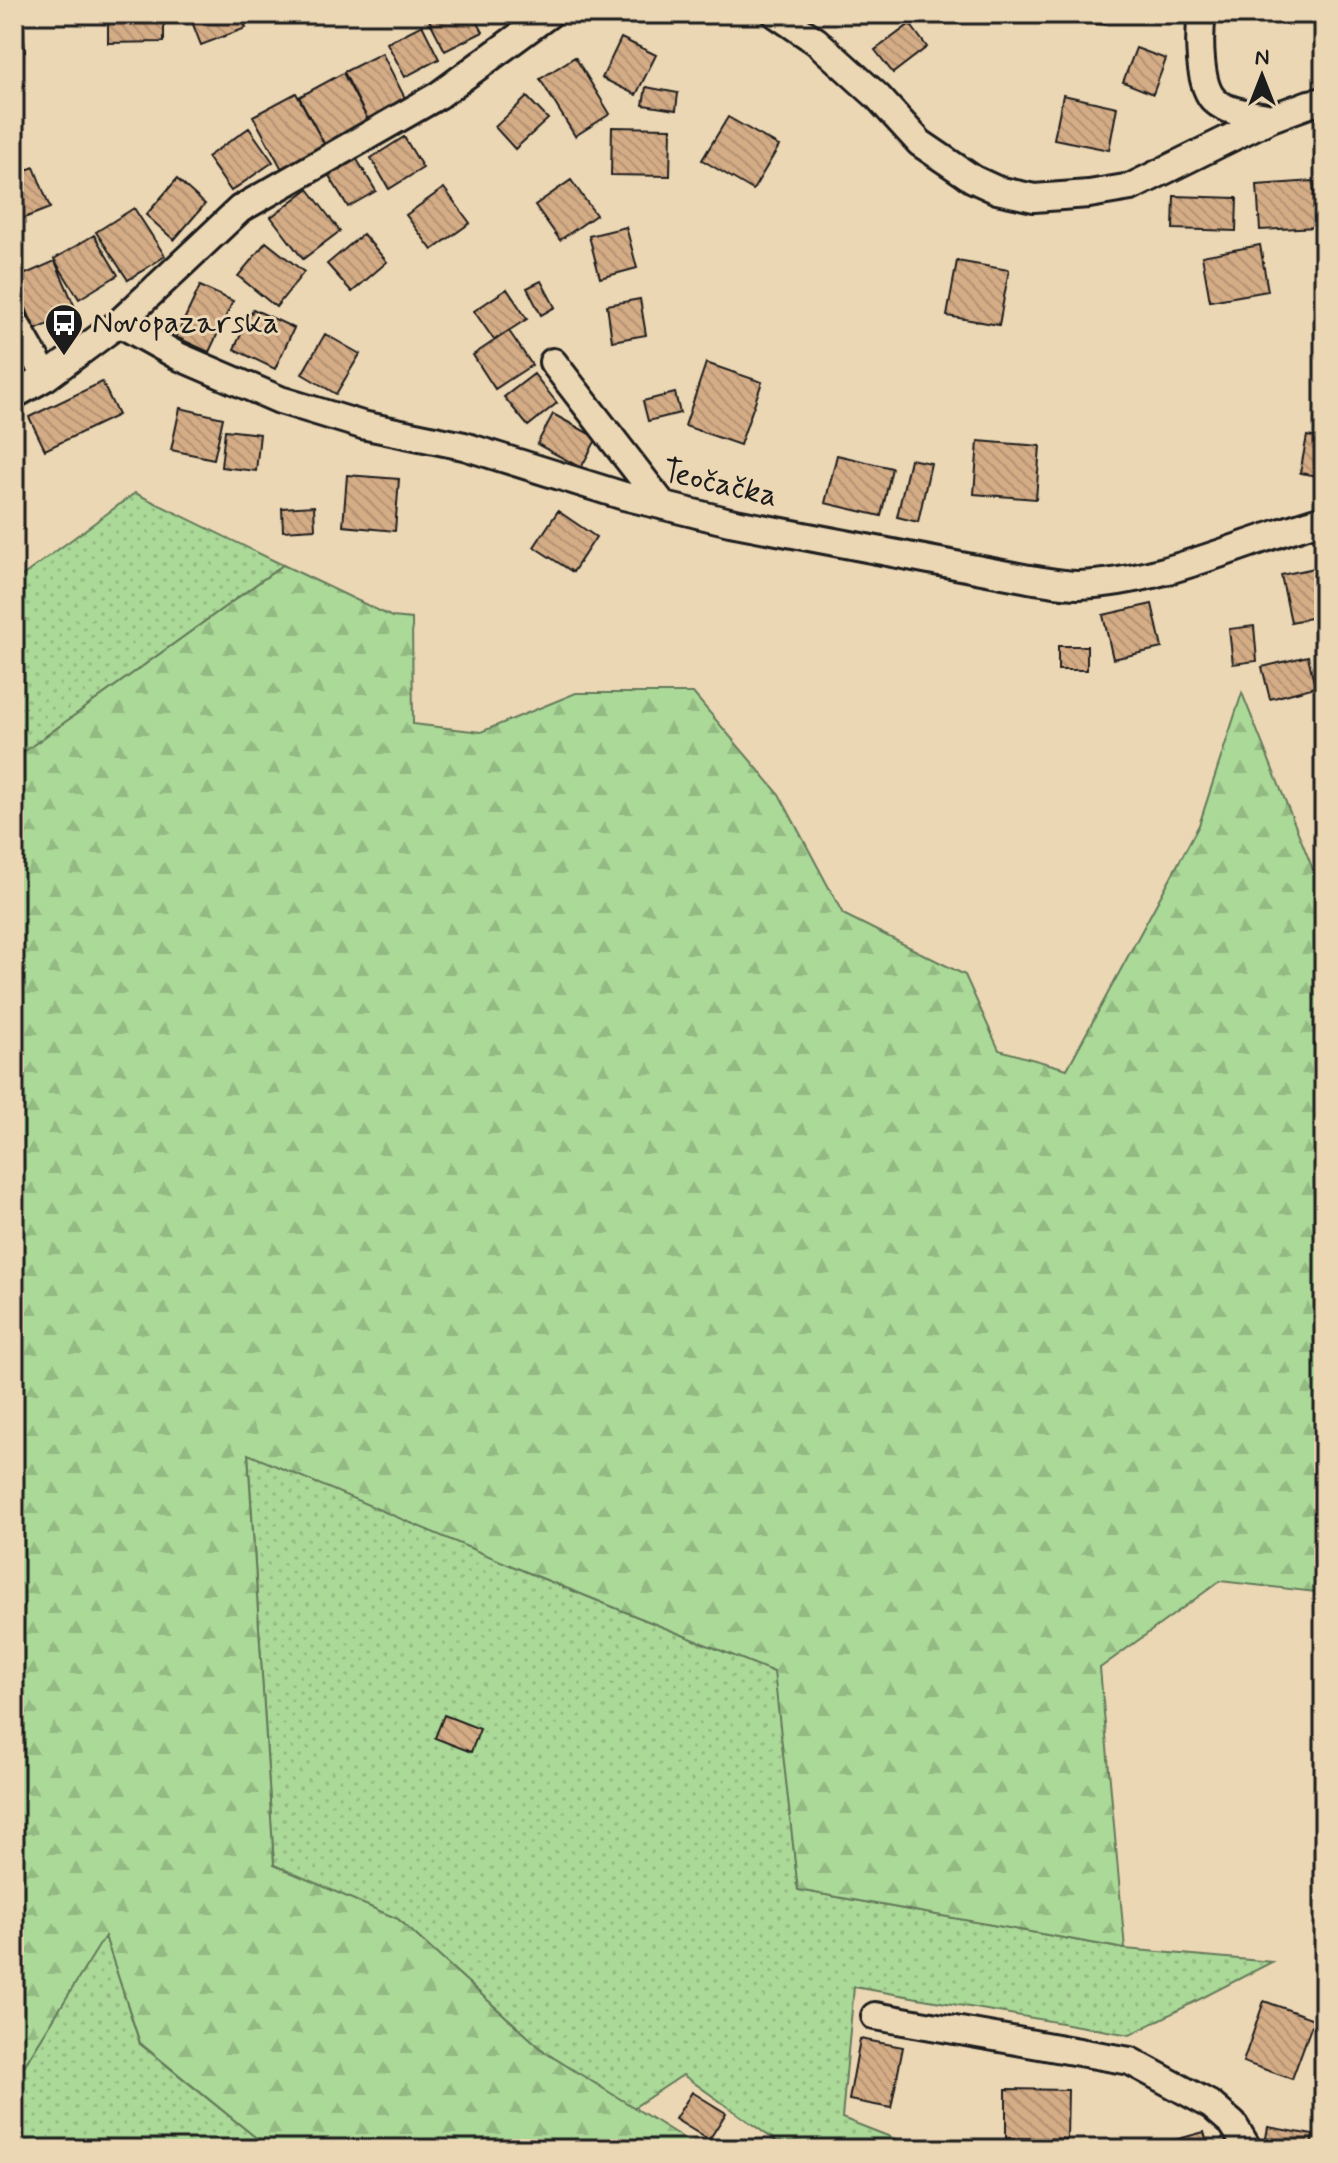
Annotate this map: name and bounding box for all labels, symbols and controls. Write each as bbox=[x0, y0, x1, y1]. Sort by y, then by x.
north arrow bbox=[1222, 36, 1302, 116]
text: N bbox=[1255, 44, 1269, 72]
bus stop icon: Novopazarska bbox=[43, 302, 85, 357]
place label: Novopazarska bbox=[92, 302, 279, 344]
street label: Teočačka bbox=[658, 450, 782, 518]

